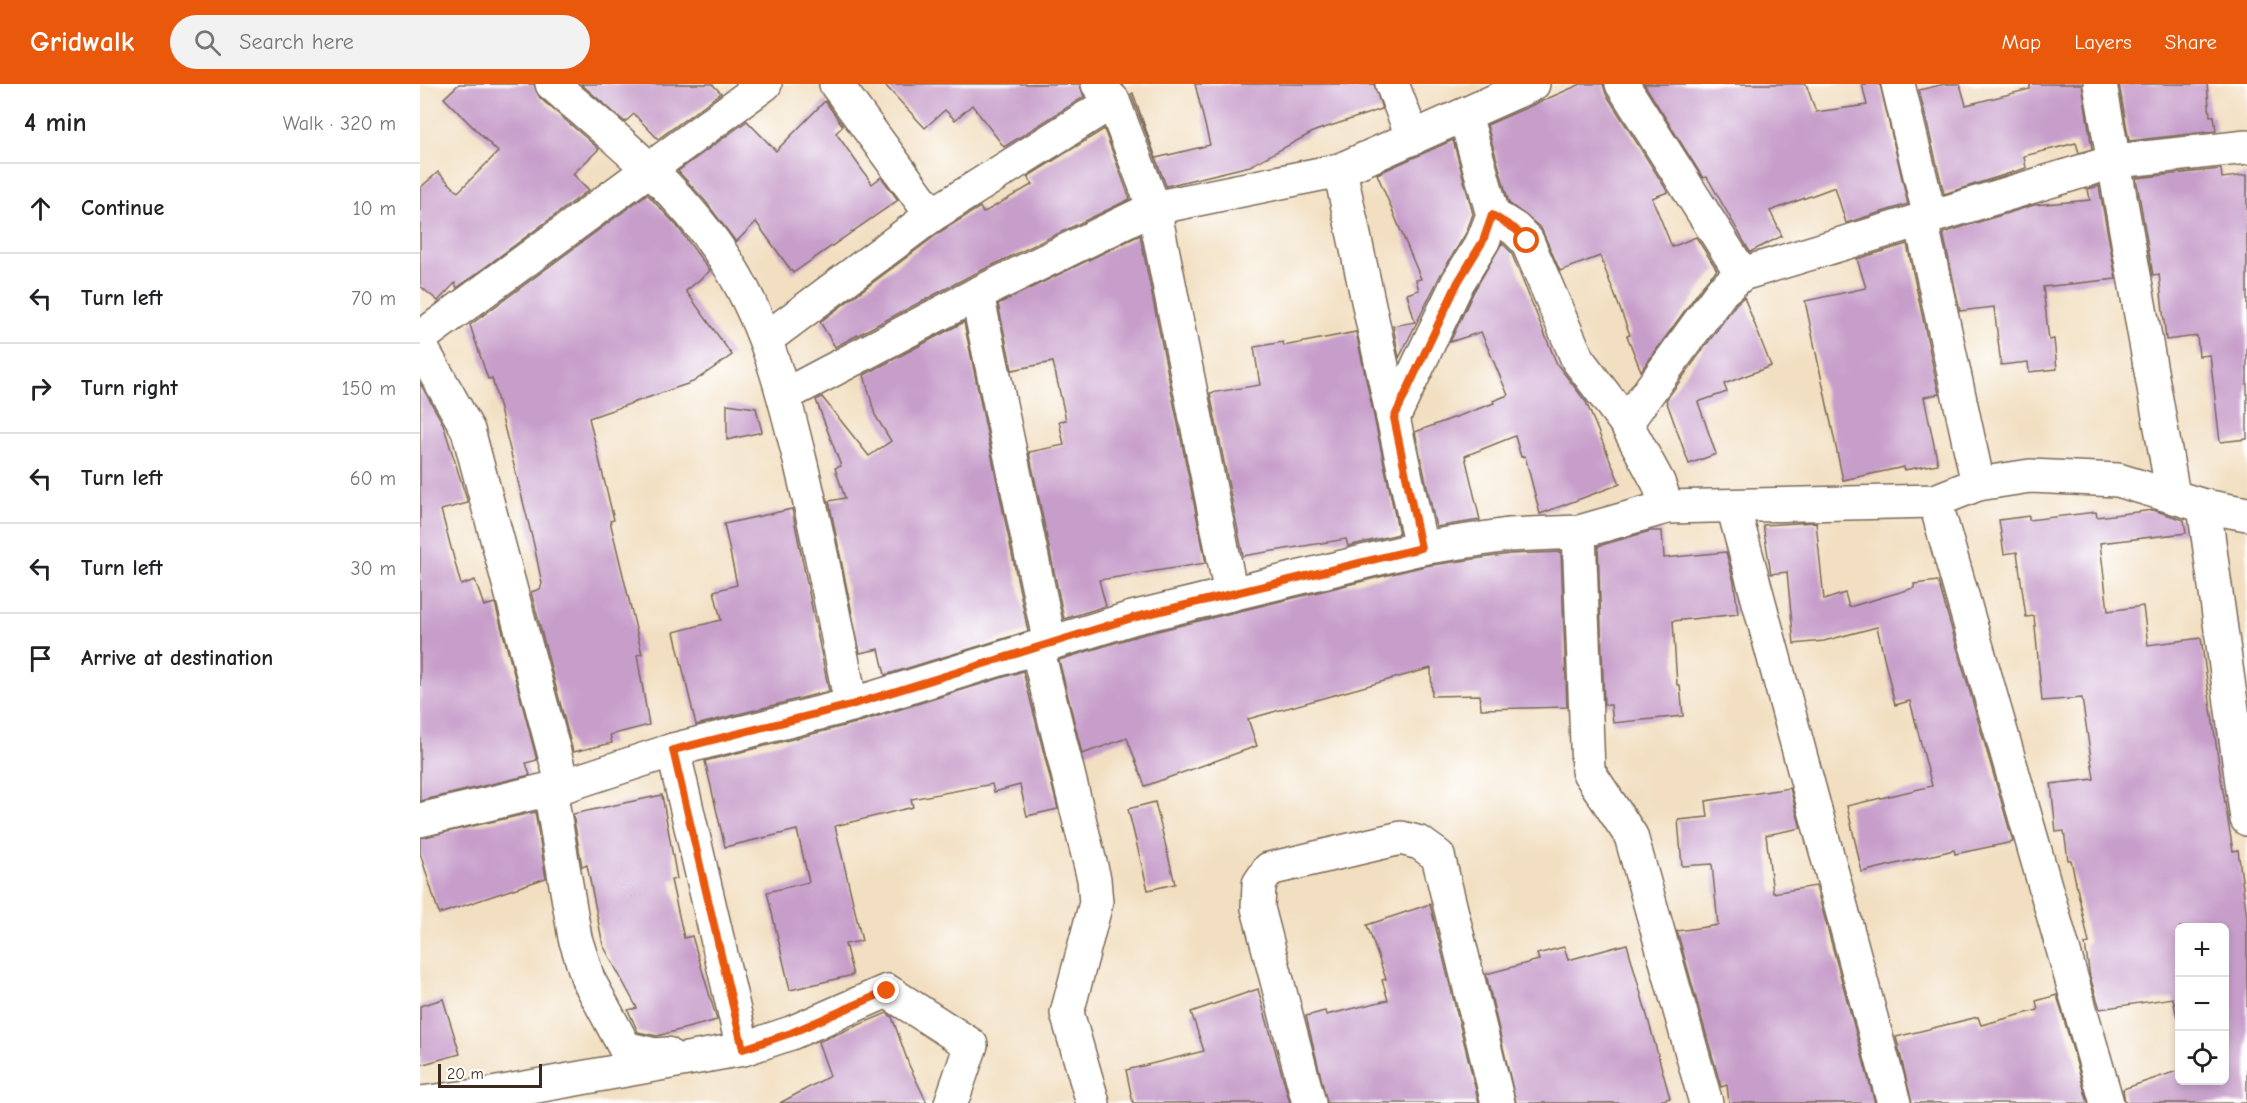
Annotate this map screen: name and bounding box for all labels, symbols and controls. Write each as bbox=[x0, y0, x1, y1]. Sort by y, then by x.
search box bbox=[170, 15, 590, 69]
text: Gridwalk bbox=[30, 26, 134, 58]
icon: search bbox=[191, 26, 224, 59]
text: Search here bbox=[239, 29, 354, 55]
text: Map bbox=[2002, 30, 2041, 54]
text: Layers bbox=[2074, 30, 2132, 54]
text: Share bbox=[2165, 30, 2217, 54]
text: 4 min bbox=[24, 108, 87, 138]
text: Walk · 320 m bbox=[283, 112, 396, 135]
icon: ahead bbox=[24, 192, 57, 225]
text: Continue bbox=[81, 195, 164, 221]
text: 10 m bbox=[353, 197, 396, 220]
route start bbox=[1513, 227, 1539, 253]
icon: left bbox=[24, 282, 57, 315]
text: Turn left bbox=[81, 285, 163, 311]
text: 70 m bbox=[351, 287, 396, 310]
icon: right bbox=[24, 372, 57, 405]
text: Turn right bbox=[81, 375, 178, 401]
text: 150 m bbox=[342, 377, 396, 400]
icon: left bbox=[24, 462, 57, 495]
text: Turn left bbox=[81, 465, 163, 491]
text: 60 m bbox=[350, 467, 396, 490]
icon: left bbox=[24, 552, 57, 585]
text: Turn left bbox=[81, 555, 163, 581]
text: 30 m bbox=[350, 557, 396, 580]
icon: arrive bbox=[24, 642, 57, 675]
text: Arrive at destination bbox=[81, 645, 273, 671]
map controls bbox=[2175, 923, 2229, 1085]
button: + bbox=[2175, 923, 2229, 977]
route end bbox=[873, 977, 899, 1003]
button: − bbox=[2175, 977, 2229, 1031]
button: locate bbox=[2175, 1031, 2229, 1085]
scale bar bbox=[438, 1061, 542, 1088]
text: 20 m bbox=[447, 1065, 484, 1083]

